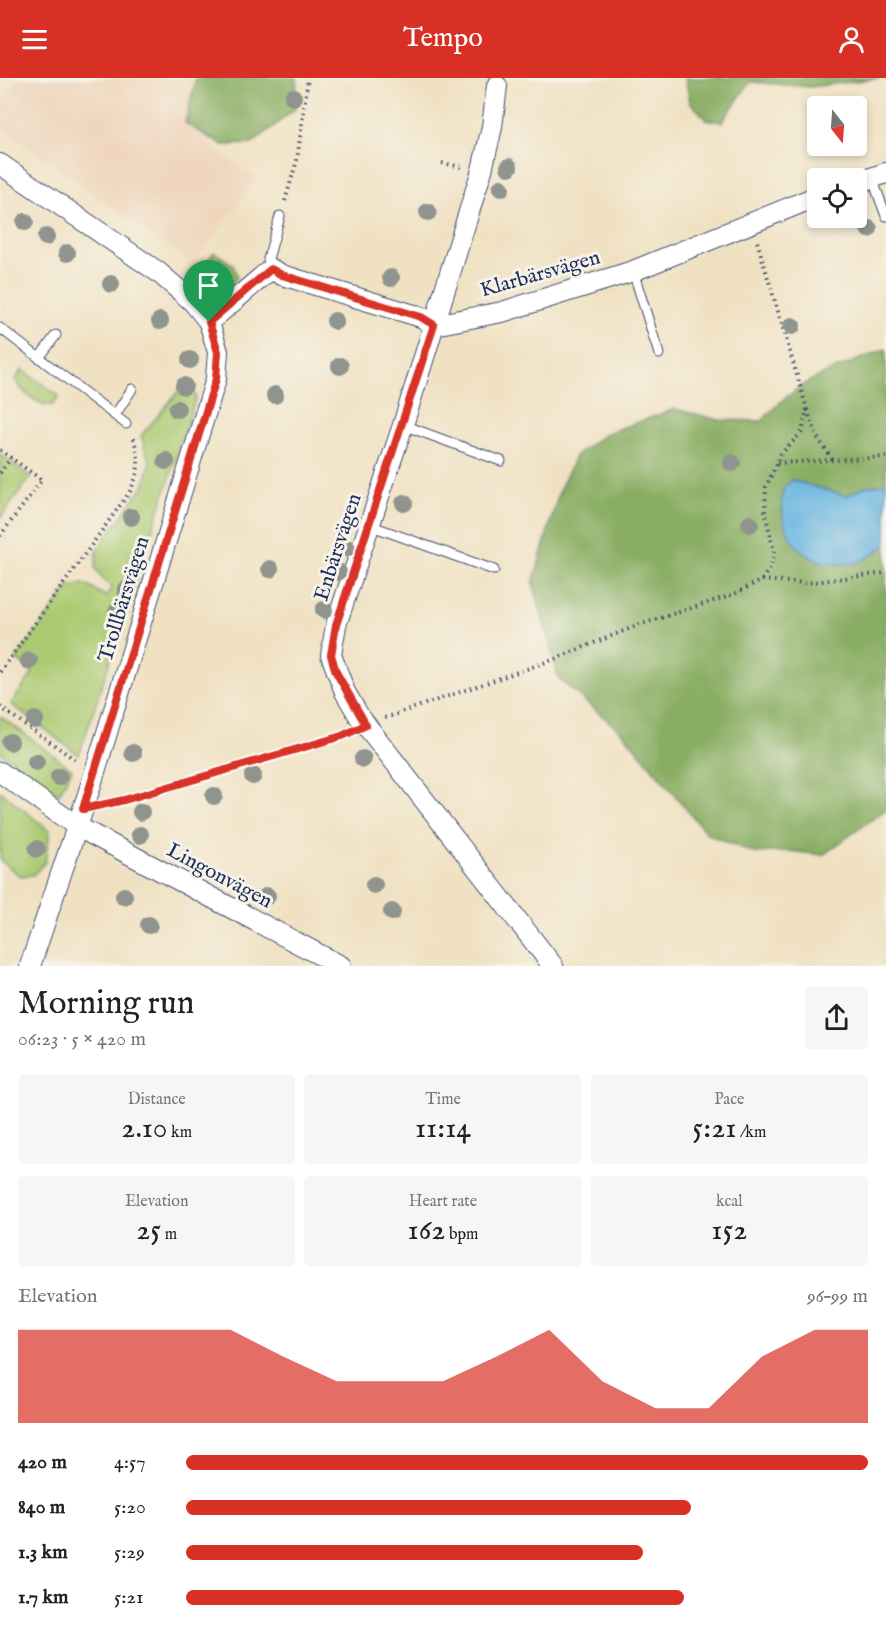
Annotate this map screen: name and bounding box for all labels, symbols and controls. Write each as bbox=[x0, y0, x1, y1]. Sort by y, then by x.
text: Tempo bbox=[403, 22, 483, 56]
icon: menu bbox=[18, 23, 51, 56]
icon: person bbox=[835, 23, 868, 56]
north arrow bbox=[807, 96, 867, 156]
map controls bbox=[807, 96, 867, 228]
button: locate bbox=[807, 168, 867, 228]
street label: Klarbärsvägen bbox=[477, 244, 604, 304]
pin bbox=[183, 260, 234, 322]
icon: arrive bbox=[192, 269, 225, 302]
street label: Enbärsvägen bbox=[308, 490, 369, 605]
street label: Trollbärsvägen bbox=[93, 533, 156, 666]
street label: Lingonvägen bbox=[162, 837, 277, 915]
text: Morning run bbox=[18, 983, 194, 1025]
button: share bbox=[805, 986, 868, 1049]
text: 06:23 · 5 × 420 m bbox=[18, 1027, 146, 1052]
text: Distance bbox=[128, 1090, 186, 1110]
text: Time bbox=[425, 1090, 461, 1110]
text: Pace bbox=[714, 1090, 744, 1110]
text: 2.10 bbox=[121, 1110, 168, 1148]
text: 11:14 bbox=[415, 1110, 471, 1148]
text: 5:21 bbox=[692, 1110, 736, 1148]
text: km bbox=[168, 1123, 192, 1143]
text: /km bbox=[736, 1123, 766, 1143]
text: Elevation bbox=[125, 1192, 188, 1212]
text: Heart rate bbox=[409, 1192, 477, 1212]
text: kcal bbox=[716, 1192, 743, 1212]
text: 25 bbox=[136, 1212, 161, 1250]
text: 162 bbox=[408, 1212, 445, 1250]
text: 152 bbox=[711, 1212, 747, 1250]
text: m bbox=[161, 1225, 177, 1245]
text: bpm bbox=[445, 1225, 478, 1245]
text: Elevation bbox=[18, 1284, 97, 1309]
text: 96–99 m bbox=[807, 1284, 868, 1309]
text: 420 m bbox=[18, 1450, 67, 1475]
text: 4:57 bbox=[114, 1450, 146, 1475]
text: 840 m bbox=[18, 1495, 65, 1520]
text: 5:20 bbox=[114, 1495, 146, 1520]
text: 1.3 km bbox=[18, 1540, 68, 1565]
text: 5:29 bbox=[114, 1540, 145, 1565]
text: 1.7 km bbox=[18, 1585, 69, 1610]
text: 5:21 bbox=[114, 1585, 143, 1610]

